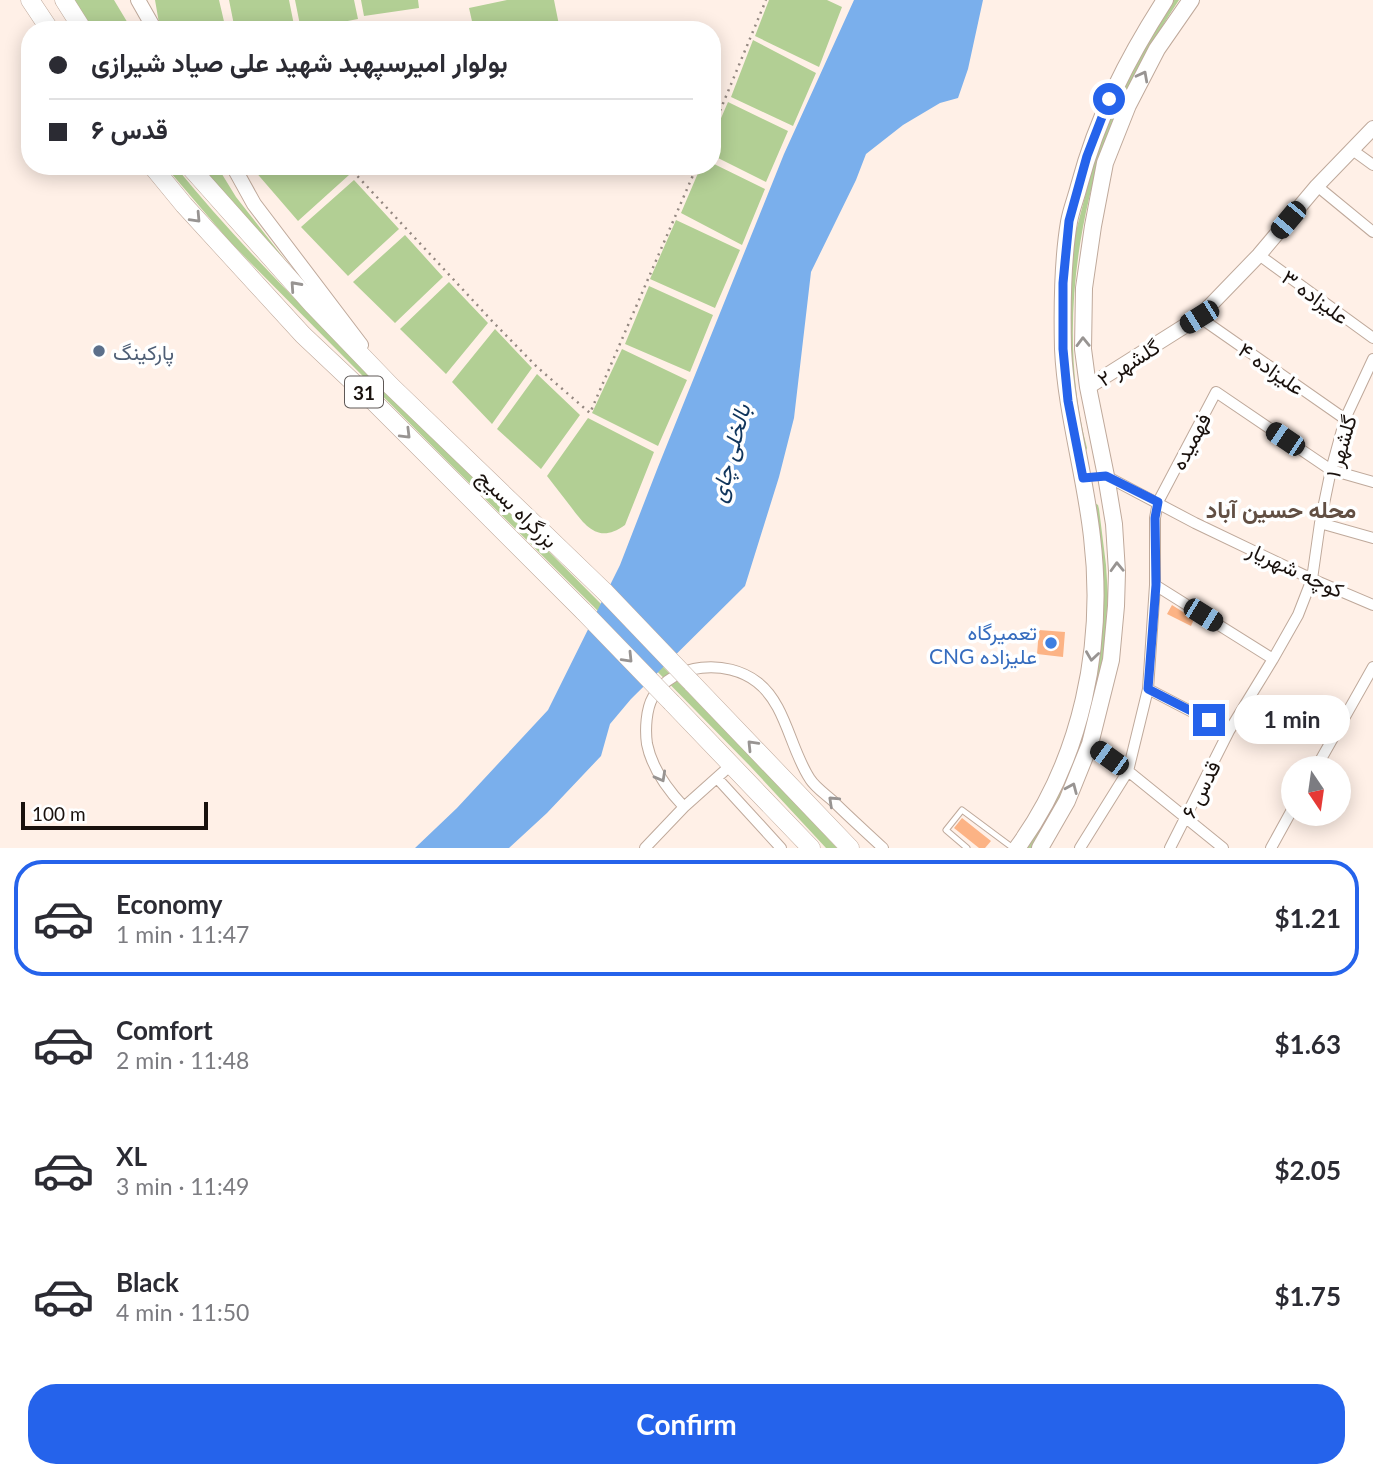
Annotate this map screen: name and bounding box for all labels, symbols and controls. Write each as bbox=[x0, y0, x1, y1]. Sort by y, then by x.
text: بولوار امیرسپهبد شهید علی صیاد شیرازی bbox=[91, 46, 508, 78]
one-way arrow bbox=[1135, 71, 1148, 83]
route start bbox=[1093, 83, 1125, 115]
text: قدس ۶ bbox=[91, 113, 168, 145]
car bbox=[1267, 197, 1310, 243]
one-way arrow bbox=[187, 210, 200, 223]
street label: علیزاده ۳ bbox=[1277, 263, 1354, 330]
one-way arrow bbox=[291, 281, 304, 294]
car bbox=[1176, 297, 1223, 337]
street label: گلشهر ۲ bbox=[1092, 333, 1165, 392]
street label: علیزاده ۴ bbox=[1233, 336, 1310, 401]
one-way arrow bbox=[1076, 337, 1091, 348]
place label: پارکینگ bbox=[113, 339, 174, 367]
marker: پارکینگ bbox=[91, 343, 107, 359]
road number: 31 bbox=[345, 376, 383, 408]
water label: بالخلی چای bbox=[702, 400, 759, 506]
street label: فهمیده bbox=[1165, 408, 1217, 475]
street label: گلشهر ۱ bbox=[1319, 412, 1363, 481]
car bbox=[1262, 419, 1309, 459]
one-way arrow bbox=[398, 425, 411, 438]
street label: بزرگراه بسیج bbox=[470, 463, 564, 555]
district label: محله حسین آباد bbox=[1206, 495, 1356, 524]
street label: کوچه شهریار bbox=[1242, 535, 1348, 605]
one-way arrow bbox=[1109, 561, 1124, 572]
car bbox=[1180, 595, 1227, 635]
place label: تعمیرگاه CNG علیزاده bbox=[929, 619, 1037, 670]
marker: تعمیرگاه CNG علیزاده bbox=[1043, 635, 1059, 651]
one-way arrow bbox=[619, 649, 632, 662]
one-way arrow bbox=[1084, 651, 1099, 662]
callout: 1 min bbox=[1234, 696, 1349, 744]
route end bbox=[1193, 704, 1225, 736]
text: 1 min bbox=[1263, 705, 1321, 733]
car bbox=[1086, 737, 1133, 779]
one-way arrow bbox=[747, 741, 760, 754]
street label: قدس ۶ bbox=[1175, 756, 1226, 822]
north arrow bbox=[1281, 756, 1351, 826]
map controls bbox=[1281, 756, 1351, 826]
one-way arrow bbox=[653, 770, 666, 783]
one-way arrow bbox=[1064, 783, 1078, 795]
one-way arrow bbox=[828, 797, 841, 810]
scale bar bbox=[21, 799, 208, 831]
text: 100 m bbox=[32, 802, 86, 825]
icon: car bbox=[32, 887, 95, 950]
text: Economy bbox=[116, 888, 222, 920]
text: $1.21 bbox=[1275, 902, 1341, 934]
text: 1 min · 11:47 bbox=[116, 920, 249, 948]
icon: car bbox=[32, 1013, 95, 1076]
text: Comfort bbox=[116, 1014, 213, 1046]
text: $1.63 bbox=[1275, 1028, 1341, 1060]
text: 2 min · 11:48 bbox=[116, 1046, 249, 1074]
icon: car bbox=[32, 1139, 95, 1202]
text: XL bbox=[116, 1140, 147, 1172]
text: $2.05 bbox=[1275, 1154, 1341, 1186]
text: 3 min · 11:49 bbox=[116, 1172, 249, 1200]
icon: car bbox=[32, 1265, 95, 1328]
text: Black bbox=[116, 1266, 179, 1298]
text: $1.75 bbox=[1275, 1280, 1341, 1312]
text: 4 min · 11:50 bbox=[116, 1298, 249, 1326]
button: Confirm bbox=[28, 1384, 1345, 1464]

